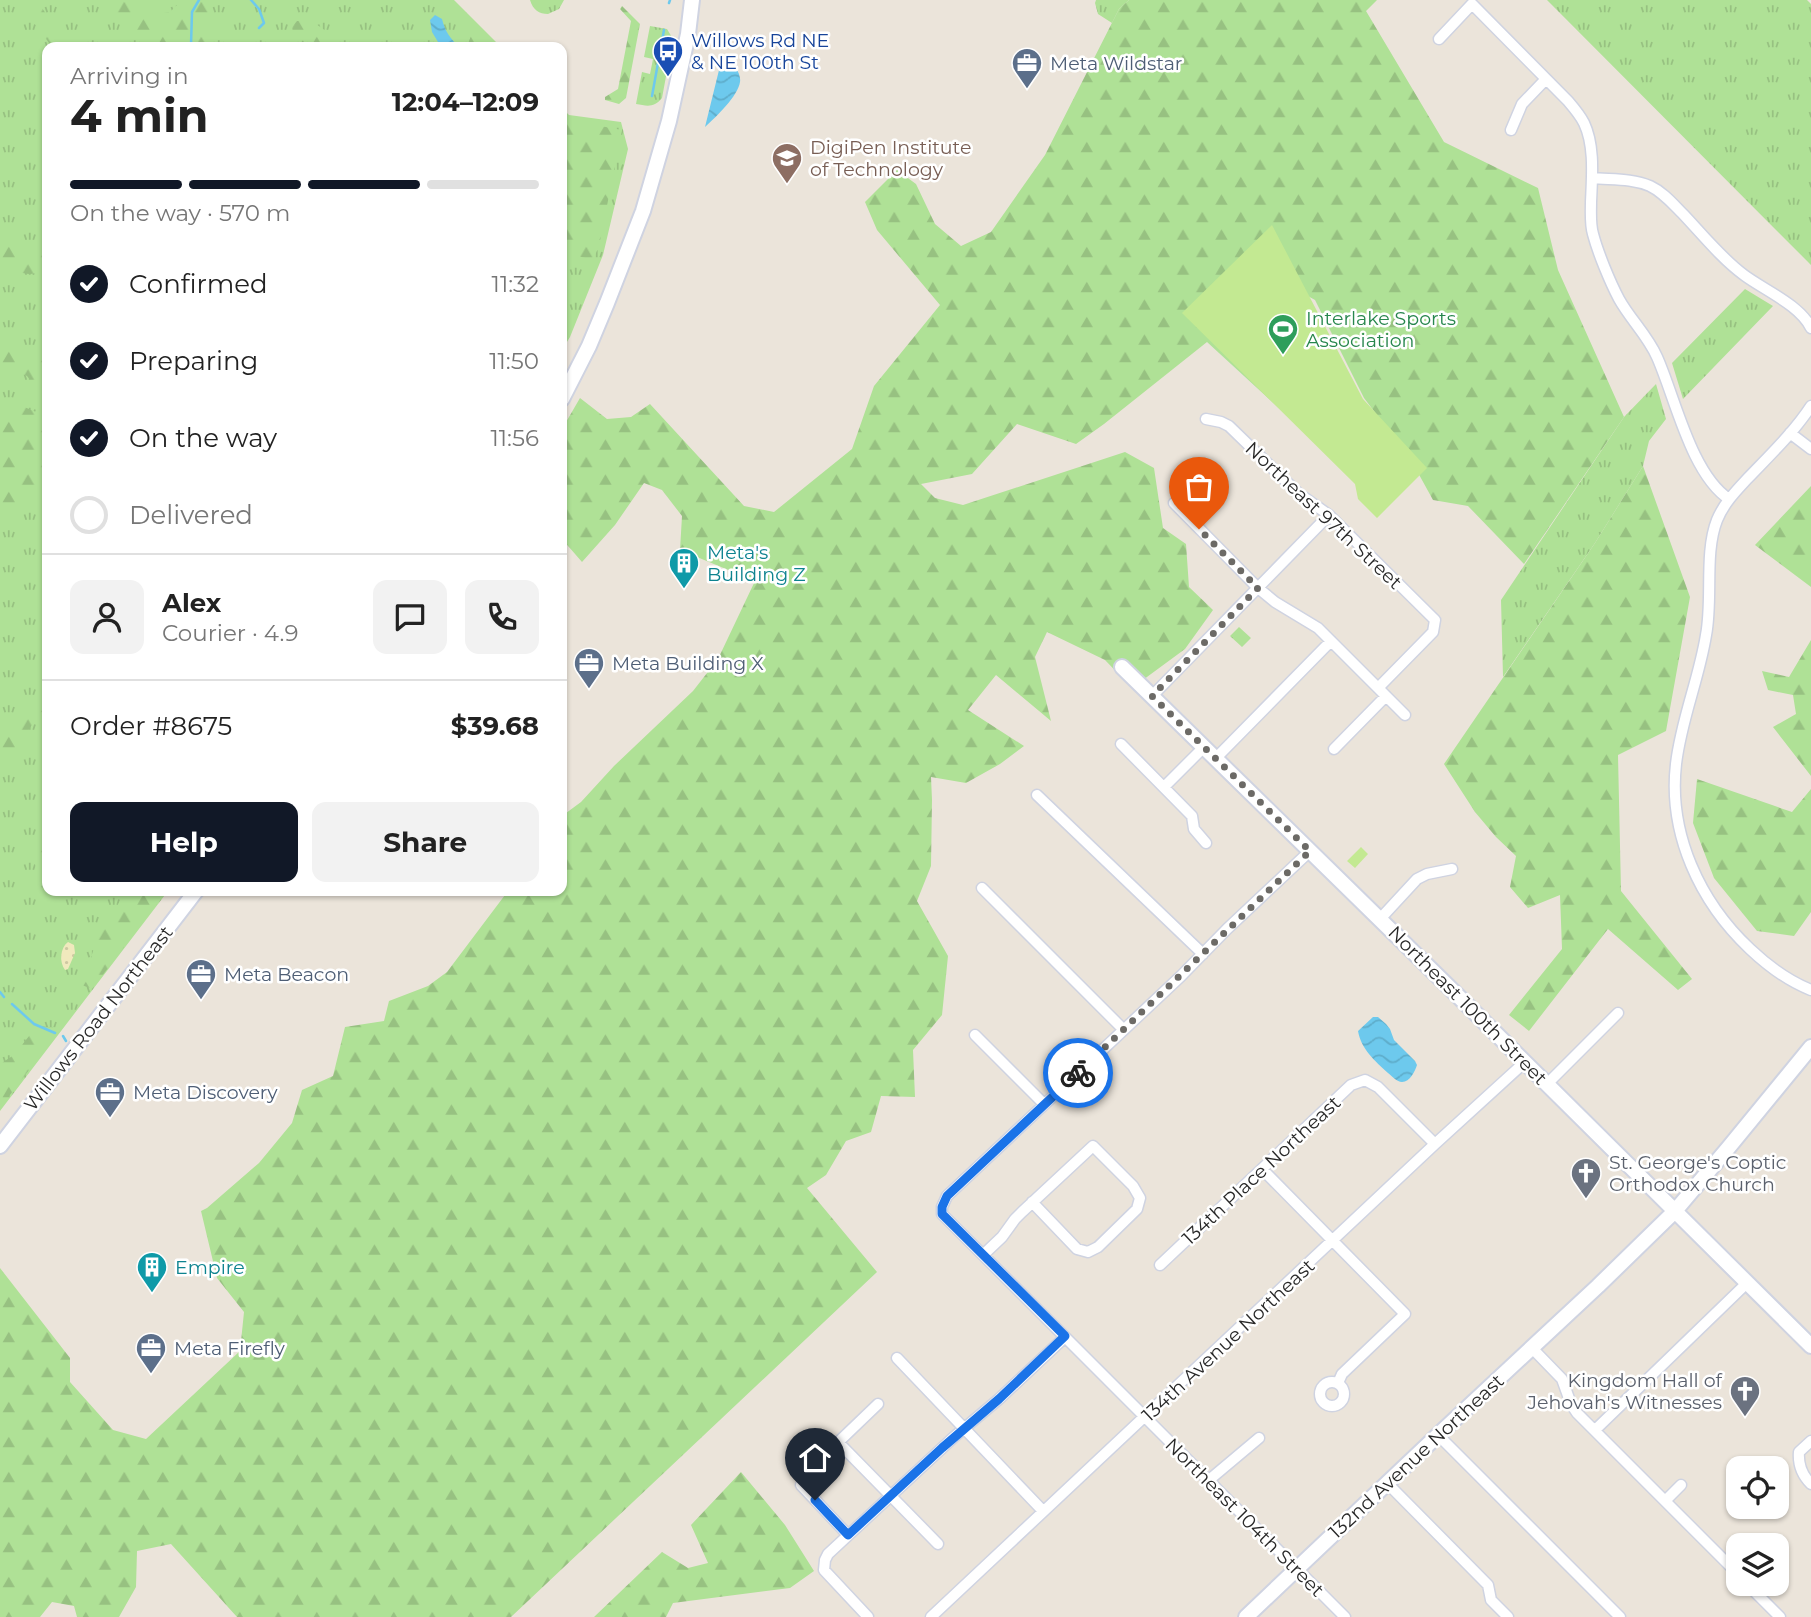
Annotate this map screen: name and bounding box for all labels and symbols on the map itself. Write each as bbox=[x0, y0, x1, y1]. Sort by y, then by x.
place label: Willows Rd NE & NE 100th St bbox=[691, 29, 829, 74]
bus stop icon: Willows Rd NE & NE 100th St bbox=[651, 34, 685, 78]
office icon: Meta Wildstar bbox=[1010, 46, 1044, 90]
place label: Meta Wildstar bbox=[1050, 52, 1182, 75]
place label: DigiPen Institute of Technology bbox=[810, 136, 971, 181]
school or university icon: DigiPen Institute of Technology bbox=[770, 141, 804, 185]
place label: Interlake Sports Association bbox=[1306, 307, 1456, 352]
sports icon: Interlake Sports Association bbox=[1266, 312, 1300, 356]
street label: Northeast 97th Street bbox=[1241, 437, 1407, 594]
pin bbox=[1169, 457, 1229, 529]
place label: Meta's Building Z bbox=[707, 541, 806, 586]
building icon: Meta's Building Z bbox=[667, 546, 701, 590]
office icon: Meta Building X bbox=[572, 646, 606, 690]
place label: Meta Building X bbox=[612, 652, 764, 675]
street label: Willows Road Northeast bbox=[19, 921, 178, 1115]
street label: Northeast 100th Street bbox=[1383, 921, 1552, 1090]
office icon: Meta Beacon bbox=[184, 957, 218, 1001]
place label: Meta Beacon bbox=[224, 963, 349, 986]
courier bbox=[1043, 1038, 1113, 1108]
office icon: Meta Discovery bbox=[93, 1075, 127, 1119]
place label: Meta Discovery bbox=[133, 1081, 278, 1104]
street label: 134th Place Northeast bbox=[1178, 1091, 1345, 1250]
place label: St. George's Coptic Orthodox Church bbox=[1609, 1151, 1787, 1196]
church icon: St. George's Coptic Orthodox Church bbox=[1569, 1156, 1603, 1200]
building icon: Empire bbox=[135, 1250, 169, 1294]
street label: 134th Avenue Northeast bbox=[1137, 1254, 1320, 1426]
place label: Empire bbox=[175, 1256, 245, 1279]
office icon: Meta Firefly bbox=[134, 1331, 168, 1375]
place label: Meta Firefly bbox=[174, 1337, 286, 1360]
street label: 132nd Avenue Northeast bbox=[1324, 1369, 1509, 1544]
place label: Kingdom Hall of Jehovah's Witnesses bbox=[1526, 1369, 1724, 1414]
church icon: Kingdom Hall of Jehovah's Witnesses bbox=[1728, 1374, 1762, 1418]
pin bbox=[785, 1428, 845, 1500]
street label: Northeast 104th Street bbox=[1160, 1433, 1329, 1602]

